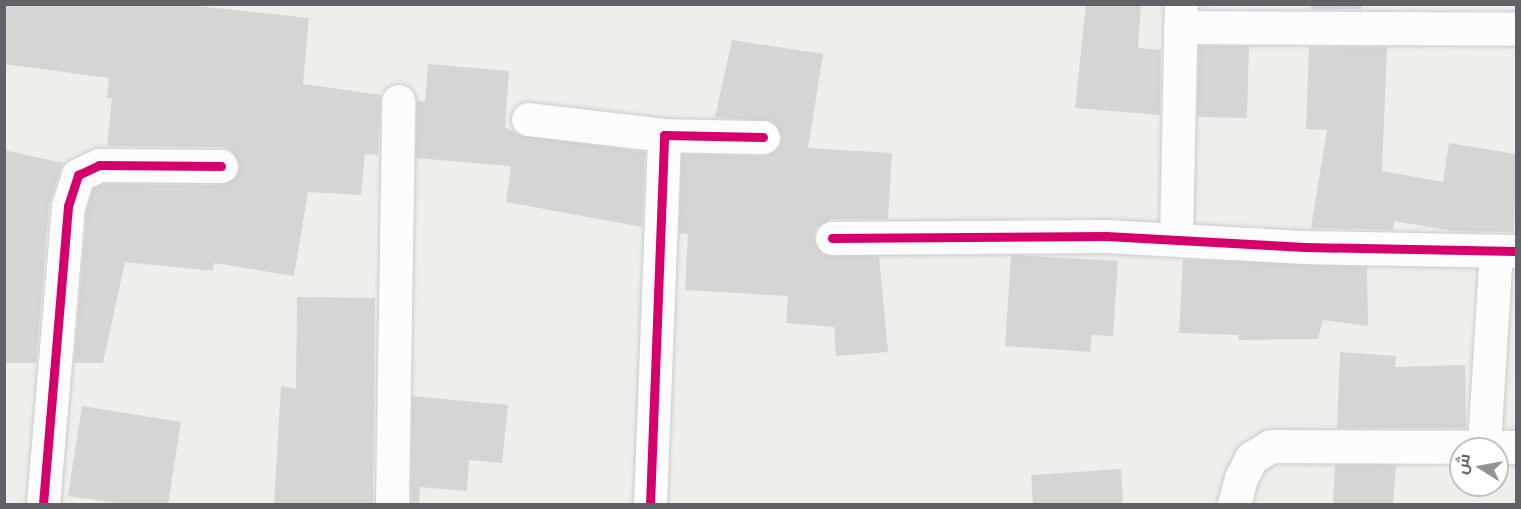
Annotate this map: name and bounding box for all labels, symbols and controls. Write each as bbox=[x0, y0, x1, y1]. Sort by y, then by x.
north arrow bbox=[1449, 437, 1509, 497]
text: ش bbox=[1451, 452, 1476, 476]

